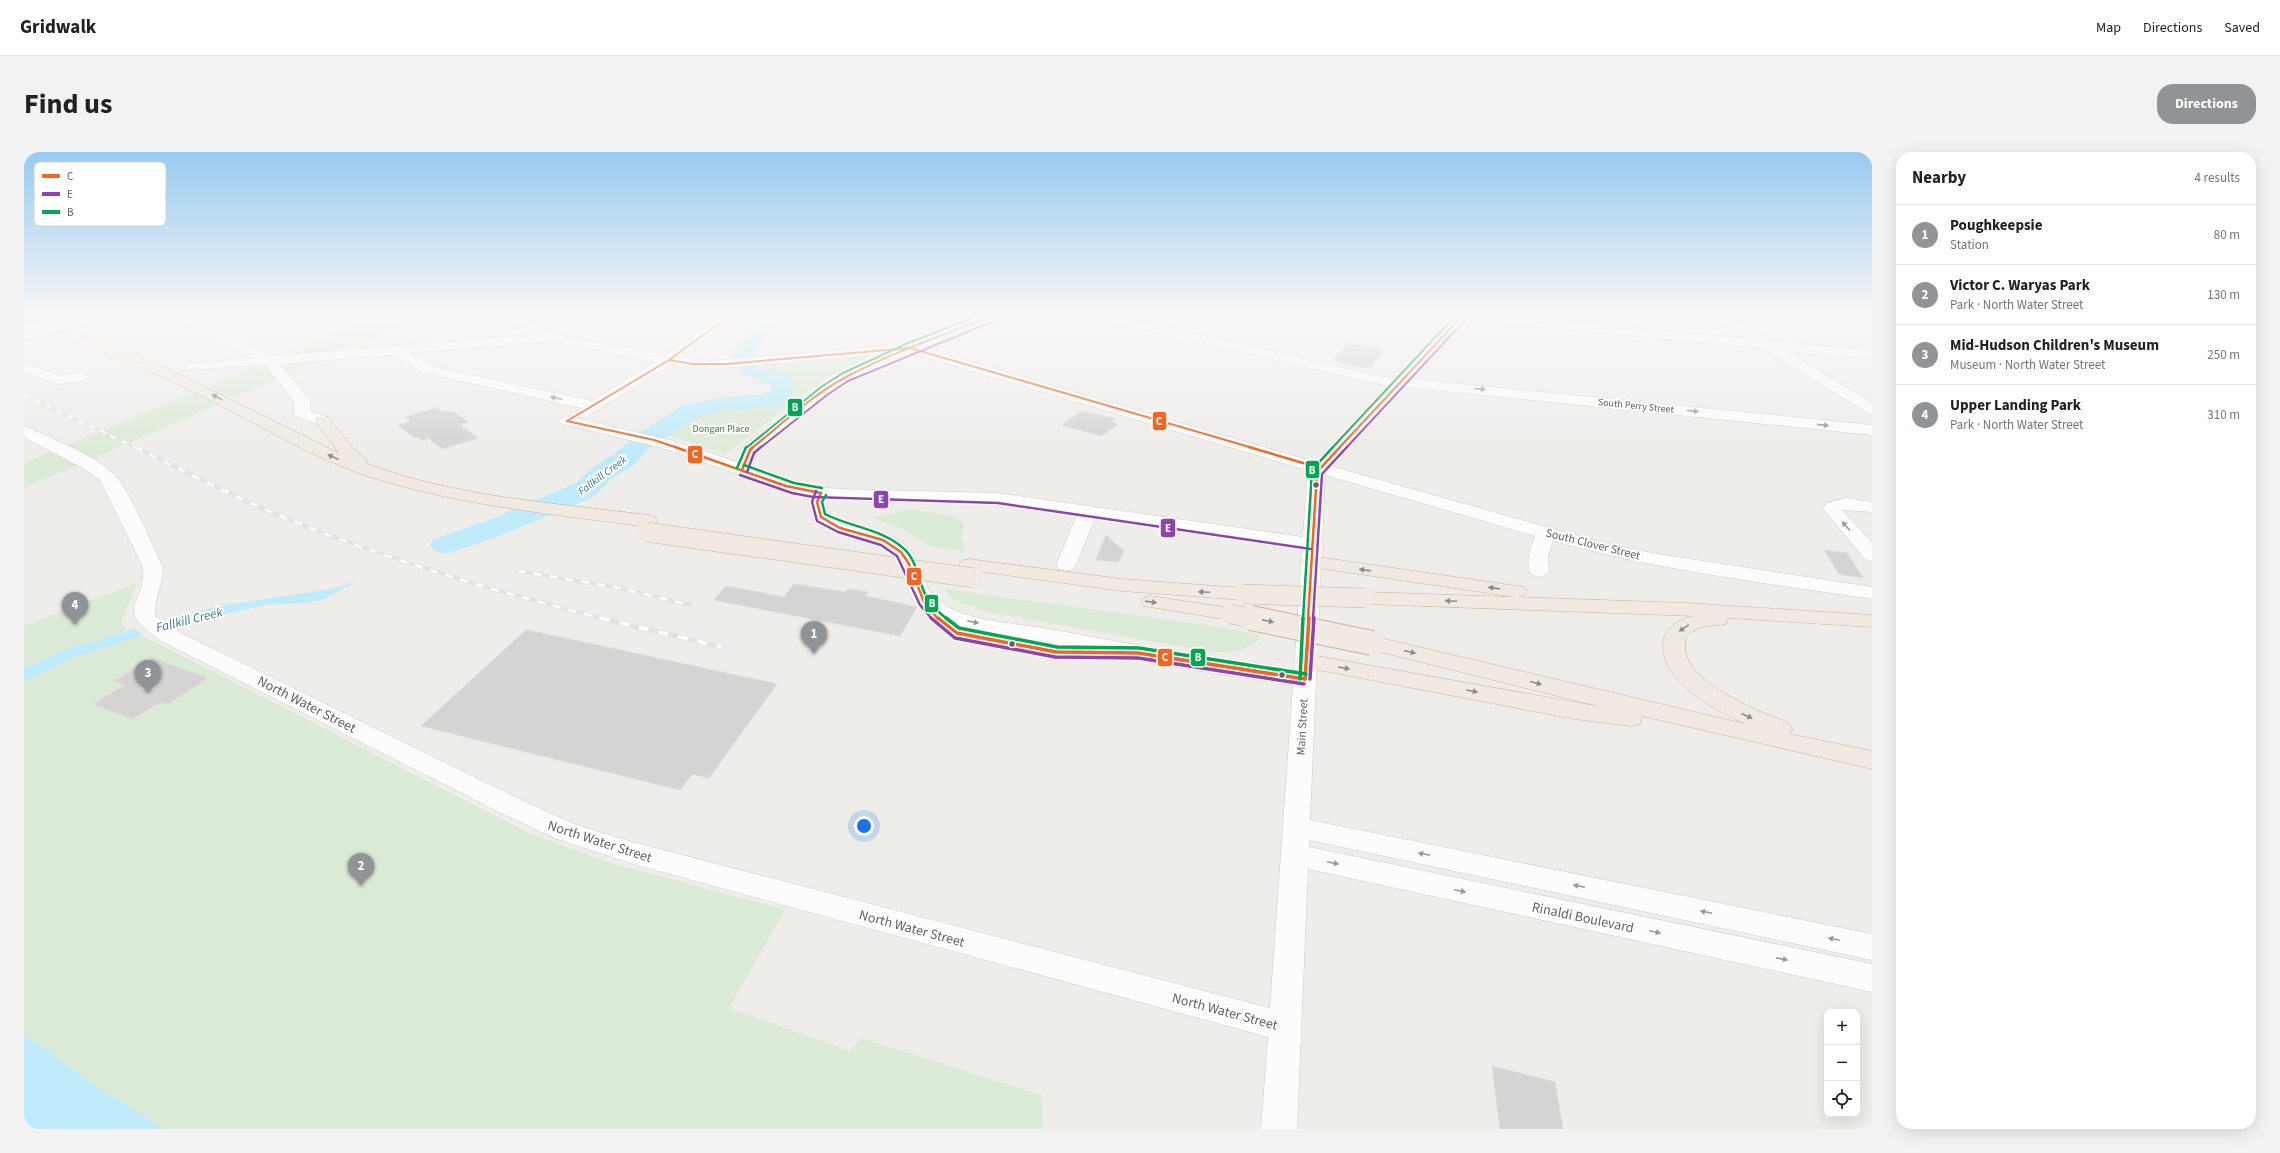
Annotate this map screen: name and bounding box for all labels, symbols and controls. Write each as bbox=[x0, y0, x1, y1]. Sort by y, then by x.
text: Gridwalk bbox=[20, 14, 96, 41]
text: Map bbox=[2096, 18, 2121, 38]
text: Directions bbox=[2143, 18, 2202, 38]
text: Saved bbox=[2224, 18, 2260, 38]
text: Find us bbox=[24, 84, 112, 124]
button: Directions bbox=[2157, 84, 2256, 124]
legend bbox=[34, 162, 166, 226]
text: Nearby bbox=[1912, 166, 1966, 190]
text: C bbox=[67, 169, 73, 184]
text: 4 results bbox=[2195, 169, 2240, 187]
text: E bbox=[67, 187, 73, 202]
text: B bbox=[67, 205, 74, 220]
text: Poughkeepsie bbox=[1950, 215, 2042, 236]
text: 1 bbox=[1922, 226, 1928, 244]
text: 80 m bbox=[2214, 226, 2240, 244]
text: Station bbox=[1950, 236, 1989, 254]
text: Victor C. Waryas Park bbox=[1950, 275, 2090, 296]
text: 2 bbox=[1922, 286, 1928, 304]
text: 130 m bbox=[2207, 286, 2240, 304]
text: Park · North Water Street bbox=[1950, 296, 2084, 314]
text: Mid-Hudson Children's Museum bbox=[1950, 335, 2159, 356]
text: 3 bbox=[1922, 346, 1928, 364]
text: 250 m bbox=[2207, 346, 2240, 364]
text: Museum · North Water Street bbox=[1950, 356, 2105, 374]
one-way arrow bbox=[1474, 386, 1486, 393]
one-way arrow bbox=[212, 394, 223, 401]
one-way arrow bbox=[550, 394, 562, 400]
street label: South Perry Street bbox=[1597, 395, 1675, 417]
text: Upper Landing Park bbox=[1950, 395, 2081, 416]
line badge: B bbox=[787, 398, 803, 417]
text: B bbox=[792, 400, 799, 415]
text: 4 bbox=[1922, 406, 1928, 424]
text: 310 m bbox=[2207, 406, 2240, 424]
one-way arrow bbox=[1687, 408, 1699, 414]
line badge: C bbox=[1152, 411, 1167, 431]
text: C bbox=[1156, 414, 1163, 429]
text: Park · North Water Street bbox=[1950, 416, 2084, 434]
one-way arrow bbox=[1817, 421, 1829, 428]
park label: Dongan Place bbox=[693, 422, 750, 436]
line badge: C bbox=[687, 445, 703, 464]
text: C bbox=[692, 447, 699, 462]
water label: Fallkill Creek bbox=[575, 452, 630, 499]
one-way arrow bbox=[327, 453, 339, 460]
line badge: B bbox=[1305, 460, 1320, 479]
text: B bbox=[1309, 463, 1316, 478]
unlabelled marker bbox=[1311, 480, 1321, 490]
line badge: E bbox=[873, 490, 889, 509]
text: E bbox=[878, 492, 884, 507]
line badge: E bbox=[1160, 518, 1176, 538]
text: E bbox=[1165, 521, 1171, 536]
one-way arrow bbox=[1841, 521, 1851, 531]
street label: South Clover Street bbox=[1544, 525, 1642, 564]
line badge: C bbox=[906, 567, 922, 586]
one-way arrow bbox=[1359, 567, 1371, 573]
text: C bbox=[911, 569, 918, 584]
one-way arrow bbox=[1488, 585, 1500, 591]
one-way arrow bbox=[1197, 589, 1210, 595]
pin: 4 bbox=[62, 592, 88, 625]
line badge: B bbox=[924, 594, 939, 613]
text: B bbox=[929, 596, 936, 611]
one-way arrow bbox=[1444, 598, 1457, 604]
one-way arrow bbox=[1145, 599, 1157, 605]
water label: Fallkill Creek bbox=[154, 603, 225, 637]
one-way arrow bbox=[1262, 618, 1274, 624]
one-way arrow bbox=[967, 619, 980, 625]
pin: 1 bbox=[801, 621, 827, 654]
one-way arrow bbox=[1678, 624, 1690, 631]
unlabelled marker bbox=[1007, 639, 1017, 649]
line badge: C bbox=[1157, 648, 1173, 667]
line badge: B bbox=[1190, 648, 1206, 667]
one-way arrow bbox=[1403, 649, 1416, 655]
text: C bbox=[1162, 650, 1169, 665]
text: B bbox=[1195, 650, 1202, 665]
pin: 3 bbox=[135, 660, 161, 693]
one-way arrow bbox=[1338, 665, 1350, 671]
unlabelled marker bbox=[1277, 670, 1287, 680]
street label: North Water Street bbox=[254, 671, 360, 739]
one-way arrow bbox=[1530, 680, 1542, 686]
one-way arrow bbox=[1466, 688, 1478, 694]
street label: Main Street bbox=[1293, 698, 1312, 756]
one-way arrow bbox=[1742, 713, 1753, 719]
street label: North Water Street bbox=[545, 816, 655, 868]
your location bbox=[854, 816, 874, 836]
one-way arrow bbox=[1418, 851, 1431, 857]
pin: 2 bbox=[348, 853, 374, 886]
one-way arrow bbox=[1326, 861, 1339, 867]
one-way arrow bbox=[1573, 883, 1585, 889]
one-way arrow bbox=[1453, 888, 1466, 894]
street label: Rinaldi Boulevard bbox=[1530, 897, 1636, 939]
street label: North Water Street bbox=[857, 905, 967, 953]
one-way arrow bbox=[1700, 909, 1713, 915]
one-way arrow bbox=[1649, 930, 1661, 936]
one-way arrow bbox=[1828, 935, 1840, 941]
one-way arrow bbox=[1776, 957, 1789, 963]
street label: North Water Street bbox=[1170, 988, 1280, 1036]
map controls bbox=[1824, 1009, 1860, 1117]
button: + bbox=[1824, 1009, 1860, 1045]
button: − bbox=[1824, 1045, 1860, 1081]
button: locate bbox=[1824, 1081, 1860, 1117]

